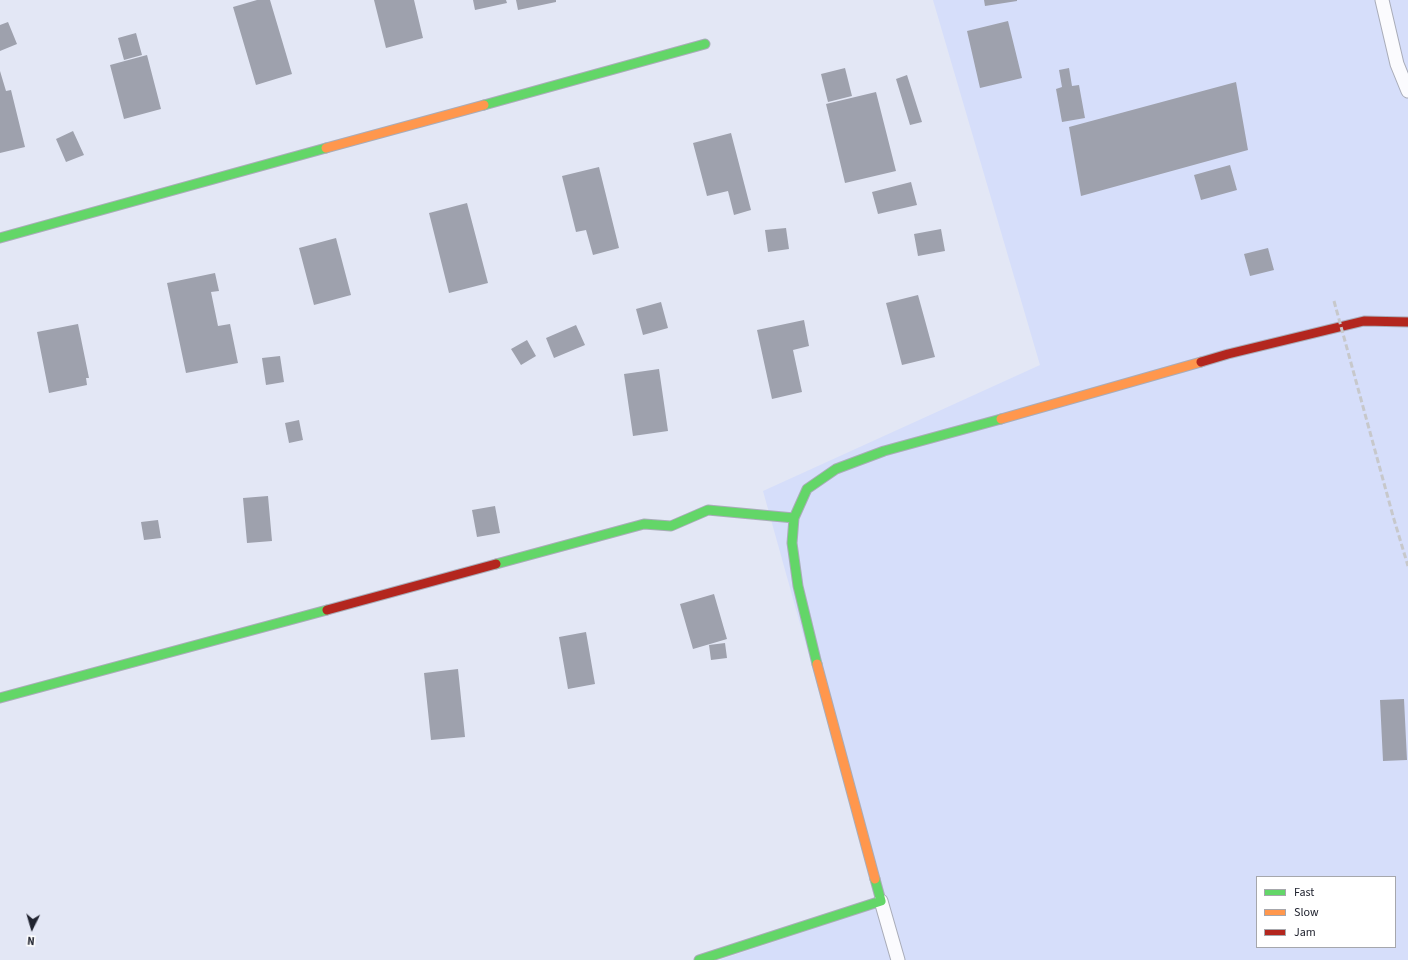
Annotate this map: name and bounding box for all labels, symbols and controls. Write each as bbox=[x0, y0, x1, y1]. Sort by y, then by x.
legend bbox=[1256, 876, 1396, 948]
text: Fast bbox=[1294, 884, 1314, 901]
text: Slow bbox=[1294, 904, 1319, 921]
north arrow bbox=[12, 908, 52, 948]
text: Jam bbox=[1294, 924, 1316, 941]
text: N bbox=[27, 933, 35, 948]

